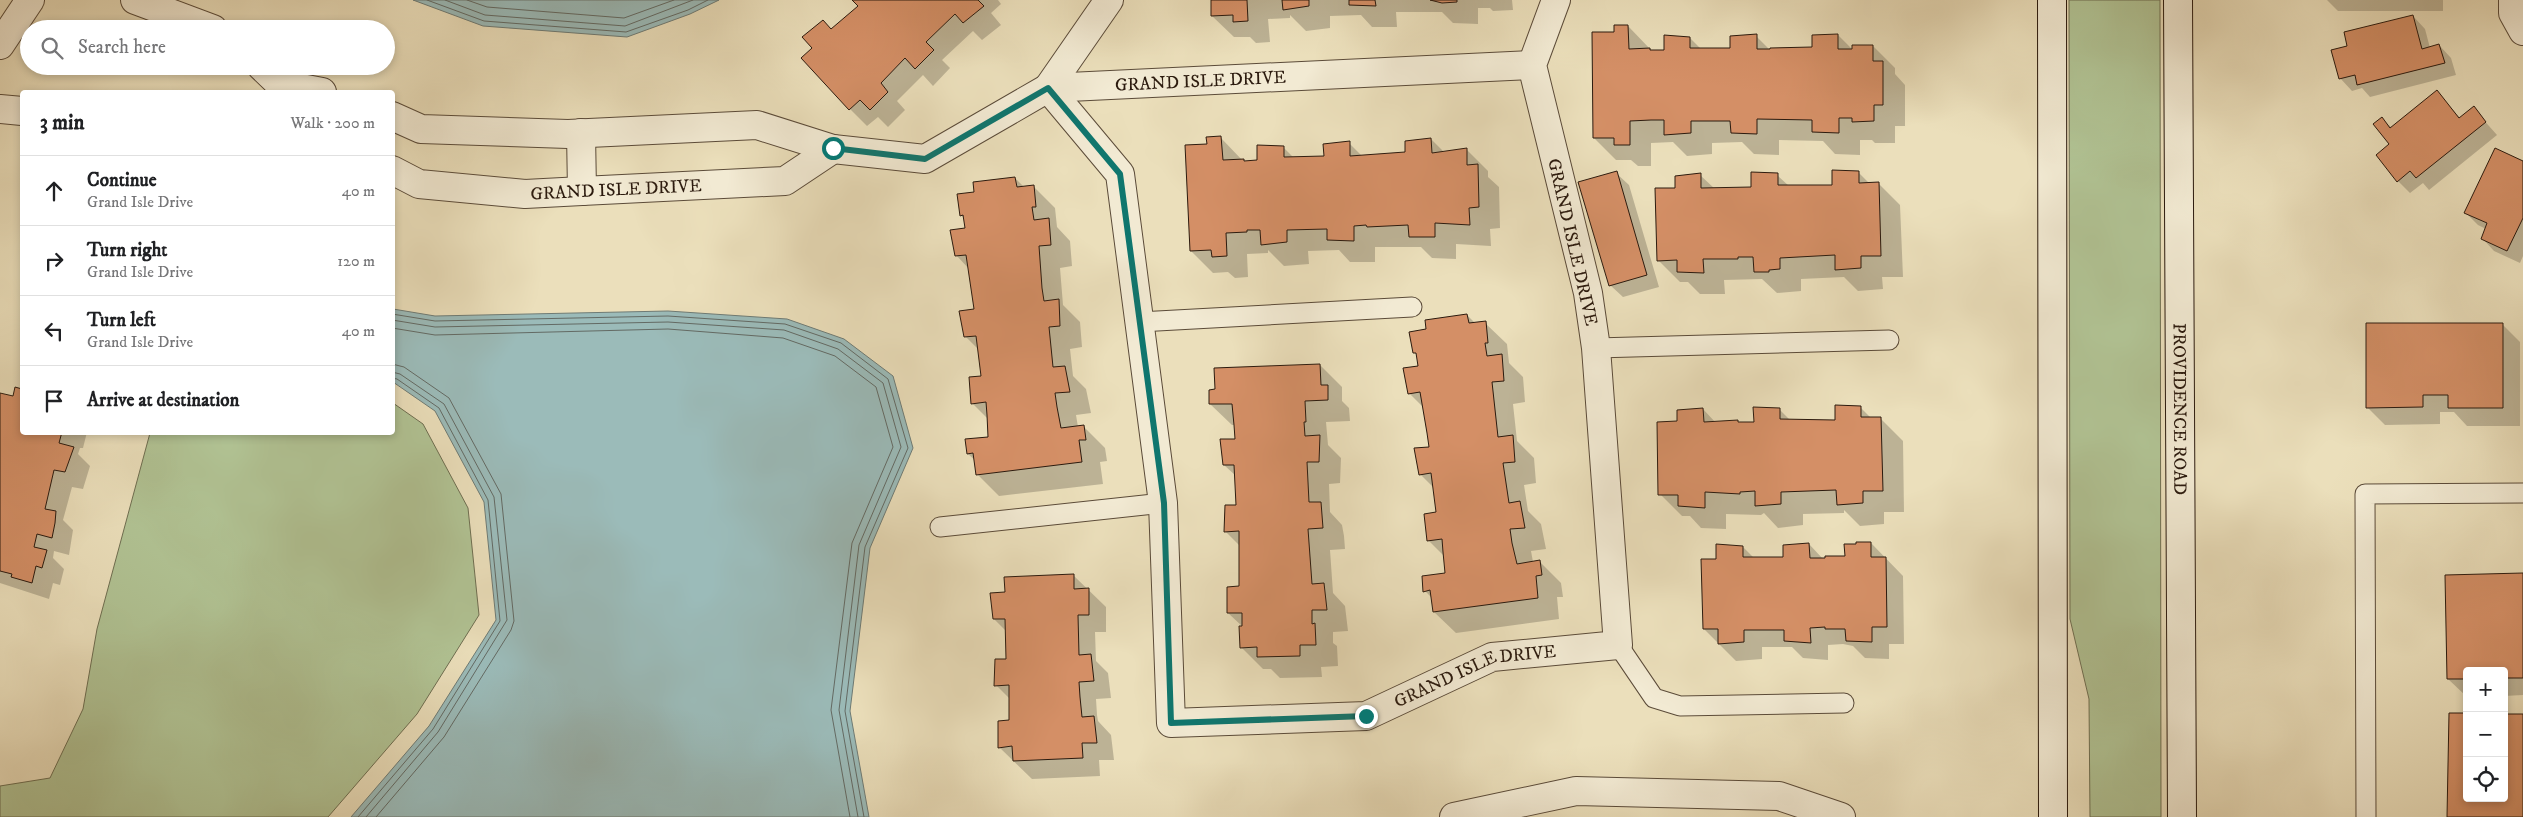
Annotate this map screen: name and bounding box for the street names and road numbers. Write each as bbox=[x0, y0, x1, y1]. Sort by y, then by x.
street label: GRAND ISLE DRIVE bbox=[1114, 67, 1287, 97]
street label: GRAND ISLE DRIVE bbox=[1542, 156, 1602, 328]
street label: GRAND ISLE DRIVE bbox=[530, 175, 702, 206]
street label: PROVIDENCE ROAD bbox=[2168, 323, 2190, 495]
street label: GRAND ISLE DRIVE bbox=[1391, 641, 1557, 713]

